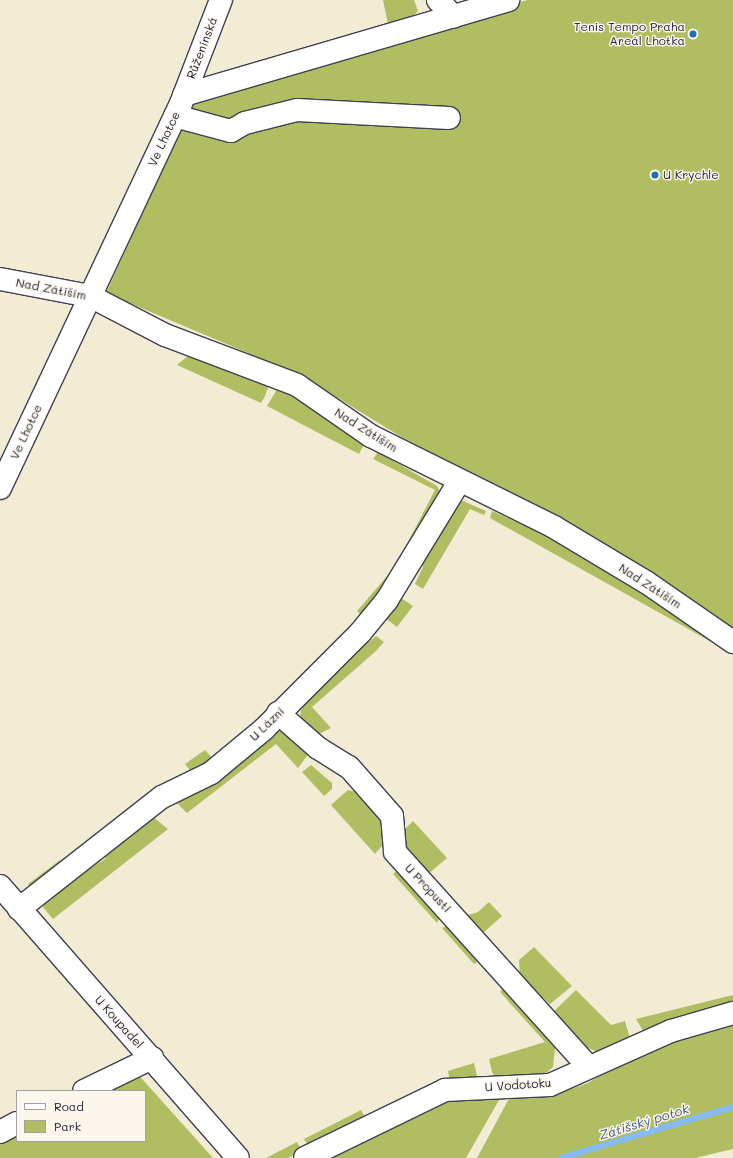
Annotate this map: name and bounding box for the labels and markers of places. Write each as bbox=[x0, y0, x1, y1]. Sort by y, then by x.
place label: Tenis Tempo Praha Areál Lhotka bbox=[574, 20, 685, 48]
marker: Tenis Tempo Praha Areál Lhotka bbox=[688, 29, 698, 39]
place label: U Krychle bbox=[663, 168, 719, 182]
marker: U Krychle bbox=[650, 170, 660, 180]

